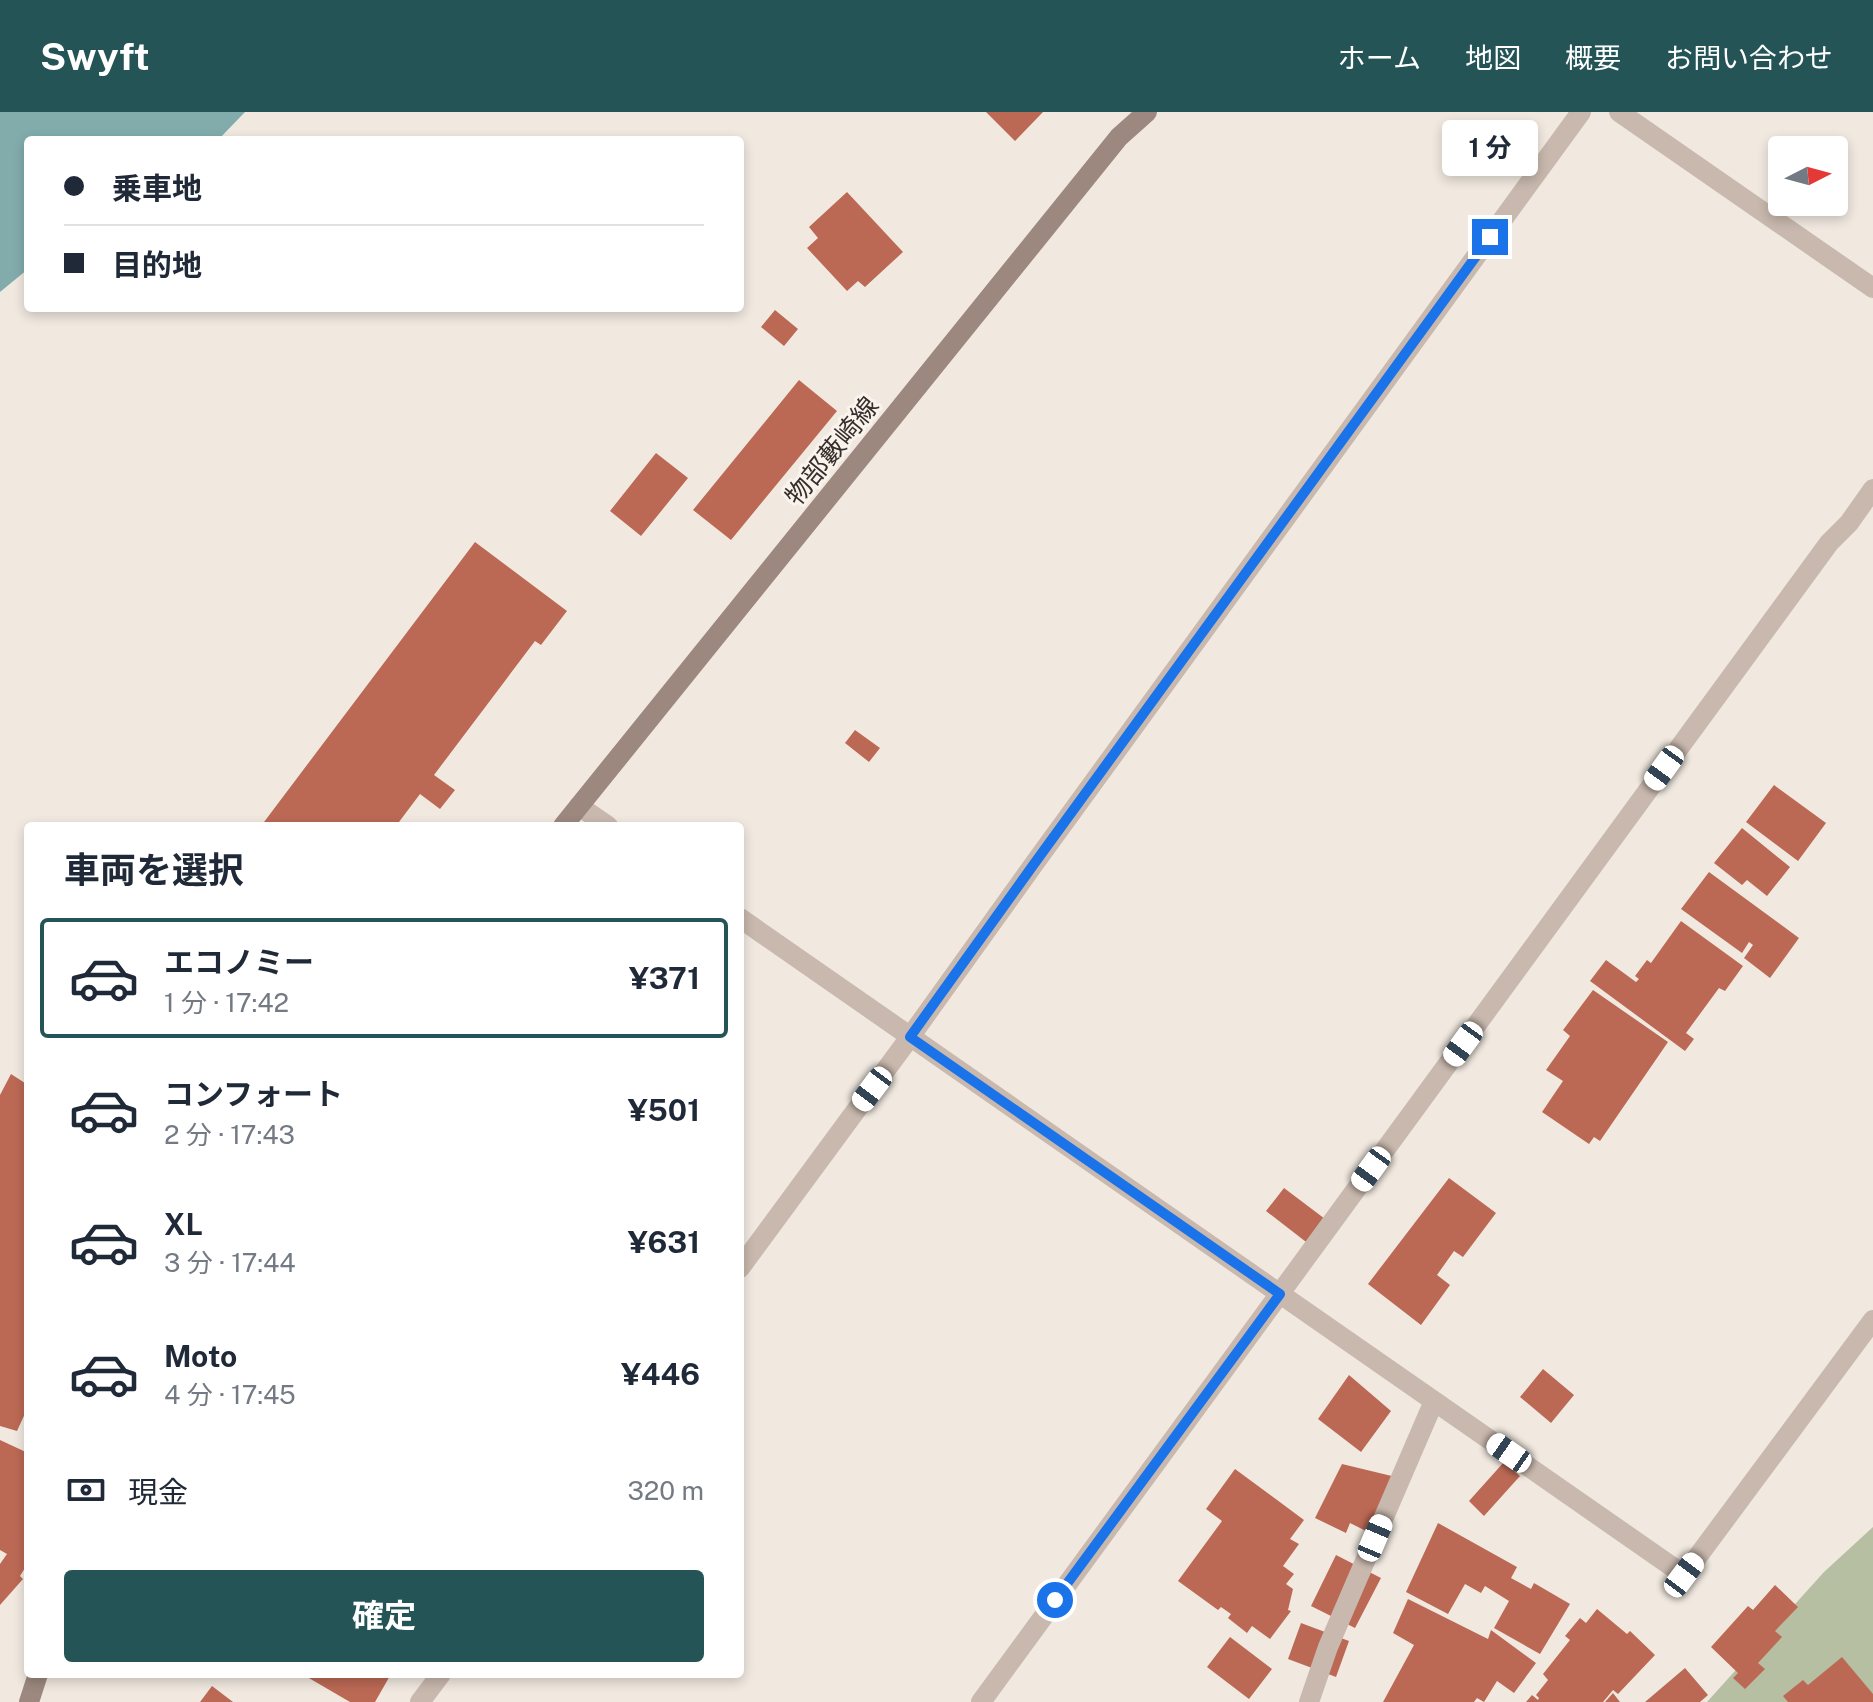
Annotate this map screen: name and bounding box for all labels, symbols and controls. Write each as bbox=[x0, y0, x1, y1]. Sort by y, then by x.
text: Swyft bbox=[40, 34, 150, 79]
text: ホーム bbox=[1338, 41, 1421, 74]
text: 地図 bbox=[1465, 41, 1521, 74]
text: 概要 bbox=[1565, 41, 1621, 74]
text: お問い合わせ bbox=[1665, 41, 1833, 74]
callout: 1 分 bbox=[1442, 121, 1538, 177]
text: 1 分 bbox=[1469, 132, 1512, 163]
north arrow bbox=[1768, 136, 1848, 216]
map controls bbox=[1768, 136, 1848, 216]
text: 乗車地 bbox=[112, 170, 202, 206]
route end bbox=[1472, 219, 1508, 255]
text: 目的地 bbox=[112, 247, 202, 283]
street label: 物部藪崎線 bbox=[779, 390, 885, 511]
car bbox=[1640, 742, 1688, 794]
text: 車両を選択 bbox=[64, 849, 244, 891]
icon: car bbox=[68, 942, 140, 1014]
text: エコノミー bbox=[164, 944, 314, 980]
text: ¥371 bbox=[629, 960, 700, 996]
text: 1 分 · 17:42 bbox=[164, 987, 289, 1018]
car bbox=[1439, 1018, 1487, 1070]
car bbox=[848, 1063, 896, 1115]
icon: car bbox=[68, 1074, 140, 1146]
text: コンフォート bbox=[164, 1076, 343, 1112]
text: ¥501 bbox=[628, 1092, 700, 1128]
text: 2 分 · 17:43 bbox=[164, 1119, 295, 1150]
car bbox=[1347, 1143, 1395, 1195]
icon: car bbox=[68, 1206, 140, 1278]
text: XL bbox=[164, 1206, 203, 1242]
text: ¥631 bbox=[628, 1224, 700, 1260]
text: 3 分 · 17:44 bbox=[164, 1247, 296, 1278]
icon: car bbox=[68, 1338, 140, 1410]
text: Moto bbox=[164, 1338, 237, 1374]
text: ¥446 bbox=[621, 1356, 700, 1392]
text: 4 分 · 17:45 bbox=[164, 1379, 296, 1410]
car bbox=[1482, 1429, 1536, 1477]
icon: cash bbox=[64, 1468, 108, 1512]
text: 現金 bbox=[128, 1474, 188, 1510]
text: 320 m bbox=[627, 1475, 704, 1506]
car bbox=[1355, 1511, 1395, 1565]
car bbox=[1660, 1549, 1708, 1601]
button: 確定 bbox=[64, 1570, 704, 1662]
route start bbox=[1037, 1582, 1073, 1618]

